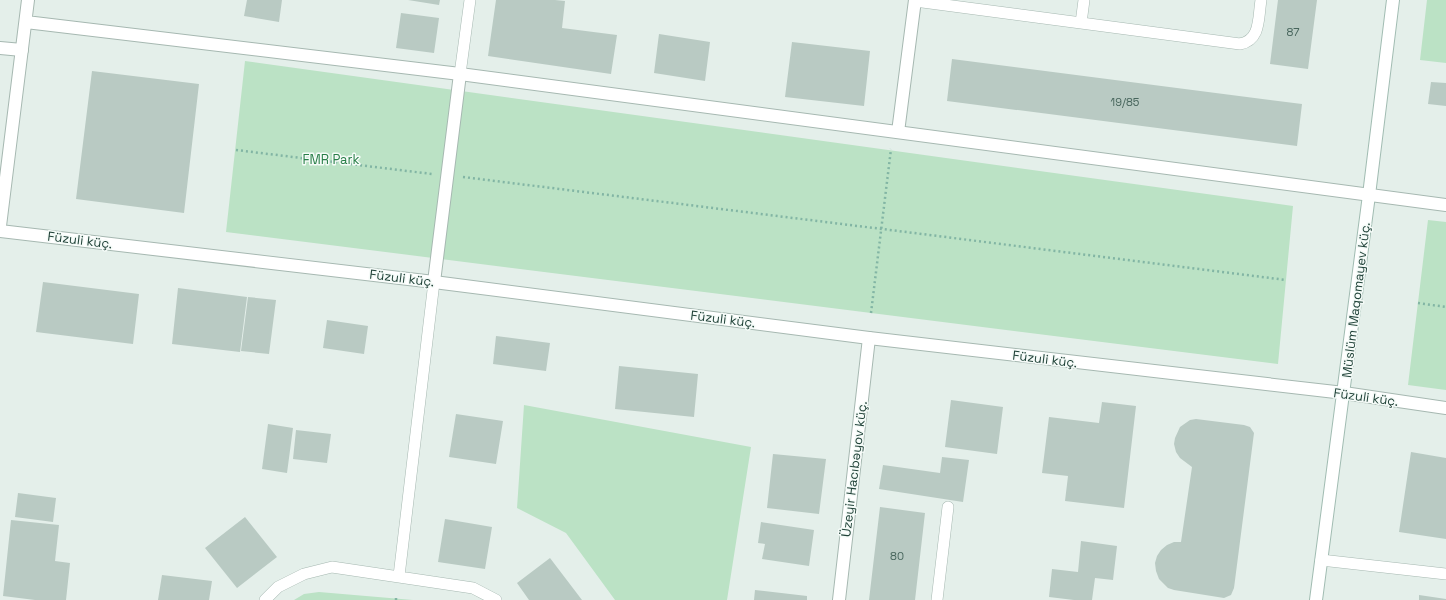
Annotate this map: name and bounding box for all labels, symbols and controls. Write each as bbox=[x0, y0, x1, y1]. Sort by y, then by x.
house number: 87 bbox=[1287, 25, 1299, 39]
house number: 19/85 bbox=[1111, 95, 1140, 109]
park label: FMR Park bbox=[303, 151, 359, 168]
street label: Müslüm Maqomayev küç. bbox=[1338, 221, 1374, 379]
street label: Füzuli küç. bbox=[47, 228, 113, 252]
street label: Füzuli küç. bbox=[369, 266, 435, 290]
street label: Füzuli küç. bbox=[690, 307, 756, 331]
street label: Füzuli küç. bbox=[1012, 347, 1078, 371]
street label: Füzuli küç. bbox=[1332, 384, 1400, 410]
street label: Üzeyir Hacıbəyov küç. bbox=[837, 400, 871, 538]
house number: 80 bbox=[890, 549, 904, 563]

